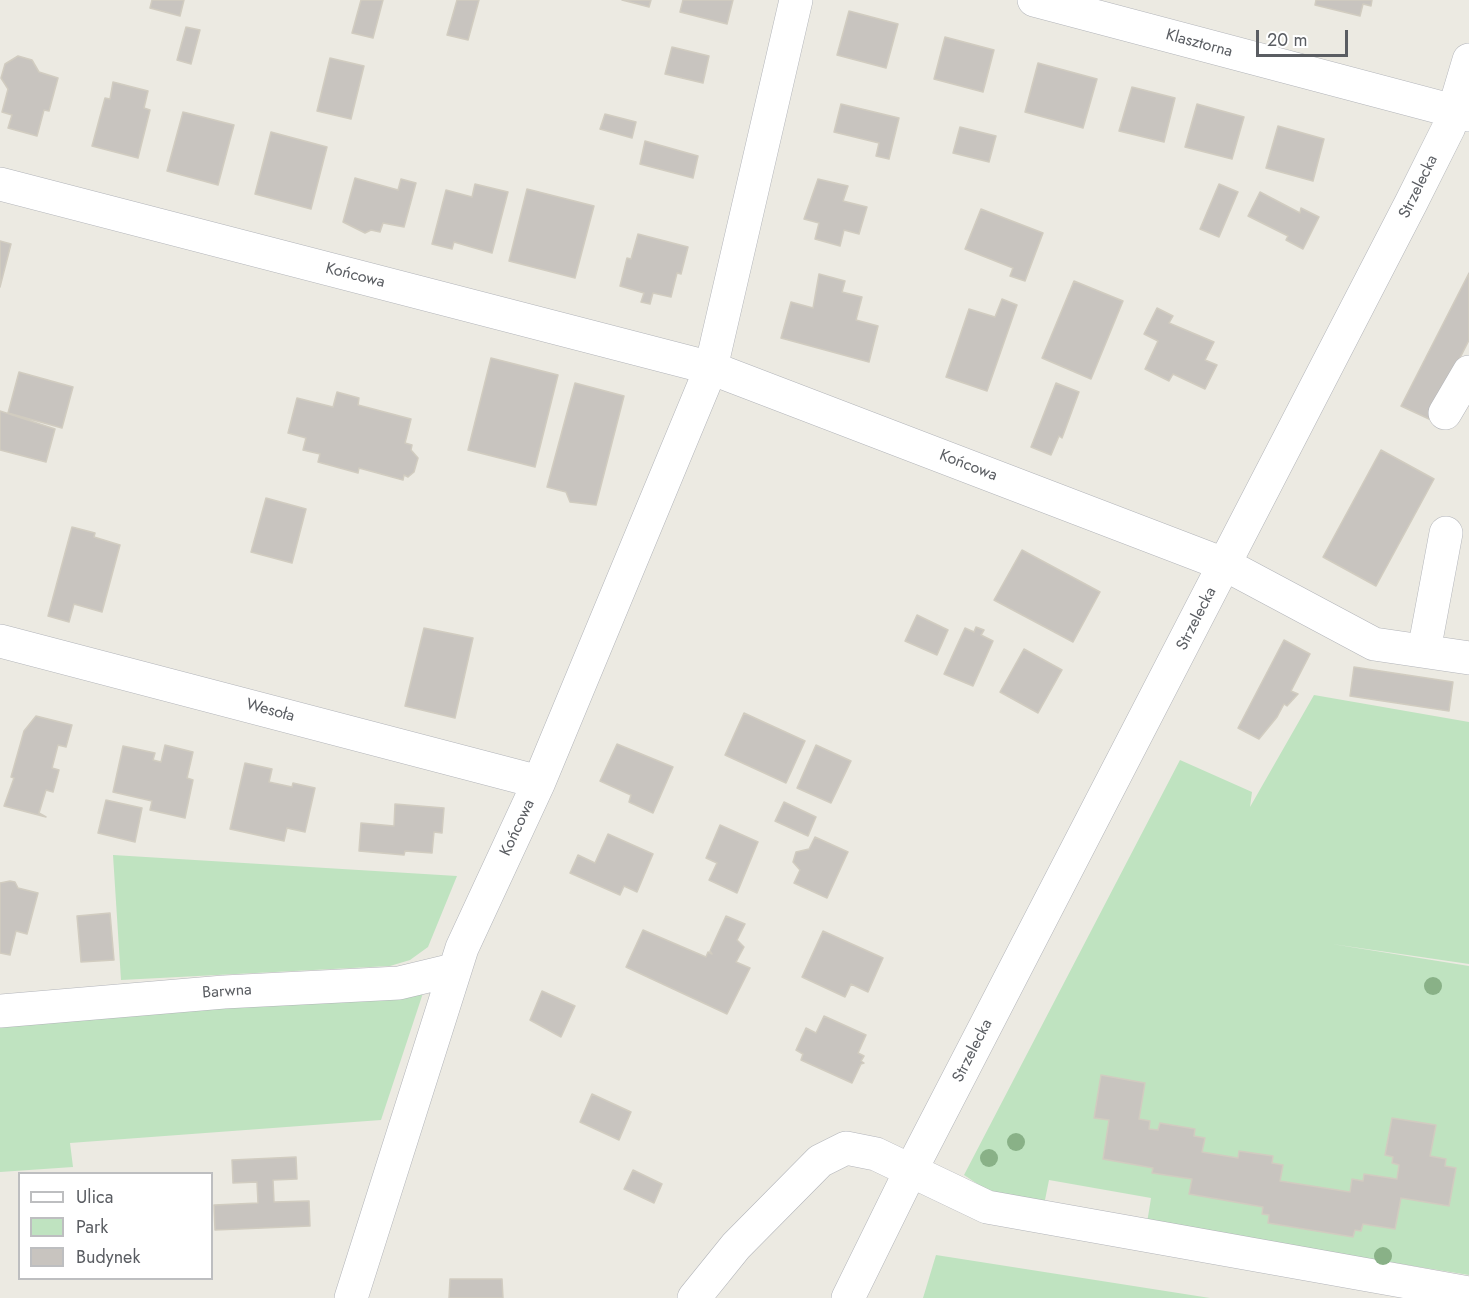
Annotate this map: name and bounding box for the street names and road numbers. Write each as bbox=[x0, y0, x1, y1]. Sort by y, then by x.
street label: Klasztorna bbox=[1163, 26, 1235, 62]
street label: Strzelecka bbox=[1395, 152, 1443, 222]
street label: Końcowa bbox=[323, 259, 387, 293]
street label: Końcowa bbox=[936, 446, 1000, 486]
street label: Strzelecka bbox=[1173, 584, 1221, 654]
street label: Wesoła bbox=[244, 695, 296, 727]
street label: Końcowa bbox=[497, 797, 539, 859]
street label: Barwna bbox=[202, 981, 252, 1003]
street label: Strzelecka bbox=[949, 1016, 997, 1086]

